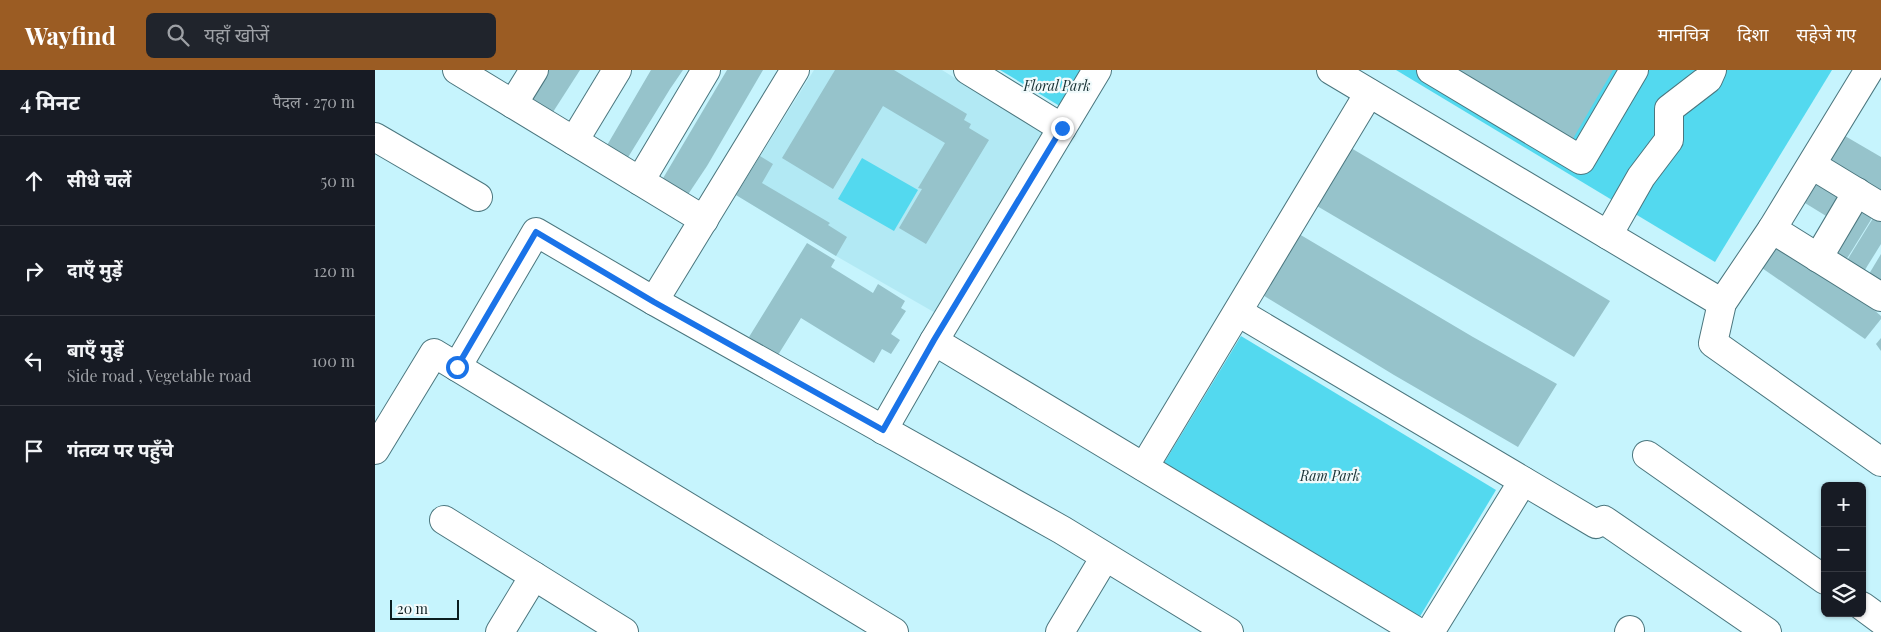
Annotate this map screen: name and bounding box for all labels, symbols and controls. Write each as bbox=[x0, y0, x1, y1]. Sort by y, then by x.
search box bbox=[146, 13, 496, 58]
text: Wayfind bbox=[25, 19, 116, 51]
icon: search bbox=[164, 21, 192, 49]
text: यहाँ खोजें bbox=[204, 21, 269, 47]
text: मानचित्र bbox=[1658, 22, 1709, 46]
text: दिशा bbox=[1737, 22, 1768, 46]
text: सहेजे गए bbox=[1796, 22, 1856, 46]
park label: Floral Park bbox=[1022, 76, 1091, 95]
text: 4 मिनट bbox=[20, 87, 80, 115]
text: पैदल · 270 m bbox=[272, 91, 355, 112]
route end bbox=[1051, 117, 1074, 140]
text: सीधे चलें bbox=[67, 166, 131, 192]
icon: ahead bbox=[20, 167, 48, 195]
text: 50 m bbox=[321, 170, 355, 191]
text: दाएँ मुड़ें bbox=[67, 256, 122, 282]
icon: right bbox=[20, 257, 48, 285]
text: 120 m bbox=[314, 260, 355, 281]
text: बाएँ मुड़ें bbox=[67, 336, 124, 362]
icon: left bbox=[20, 347, 48, 375]
text: 100 m bbox=[312, 350, 355, 371]
route start bbox=[446, 356, 469, 379]
text: Side road , Vegetable road bbox=[67, 365, 252, 386]
text: गंतव्य पर पहुँचे bbox=[67, 436, 174, 462]
icon: arrive bbox=[20, 437, 48, 465]
park label: Ram Park bbox=[1299, 466, 1360, 485]
map controls bbox=[1821, 482, 1866, 617]
button: + bbox=[1821, 482, 1866, 527]
button: − bbox=[1821, 527, 1866, 572]
button: layers bbox=[1821, 572, 1866, 617]
scale bar bbox=[390, 597, 459, 620]
text: 20 m bbox=[397, 599, 428, 618]

